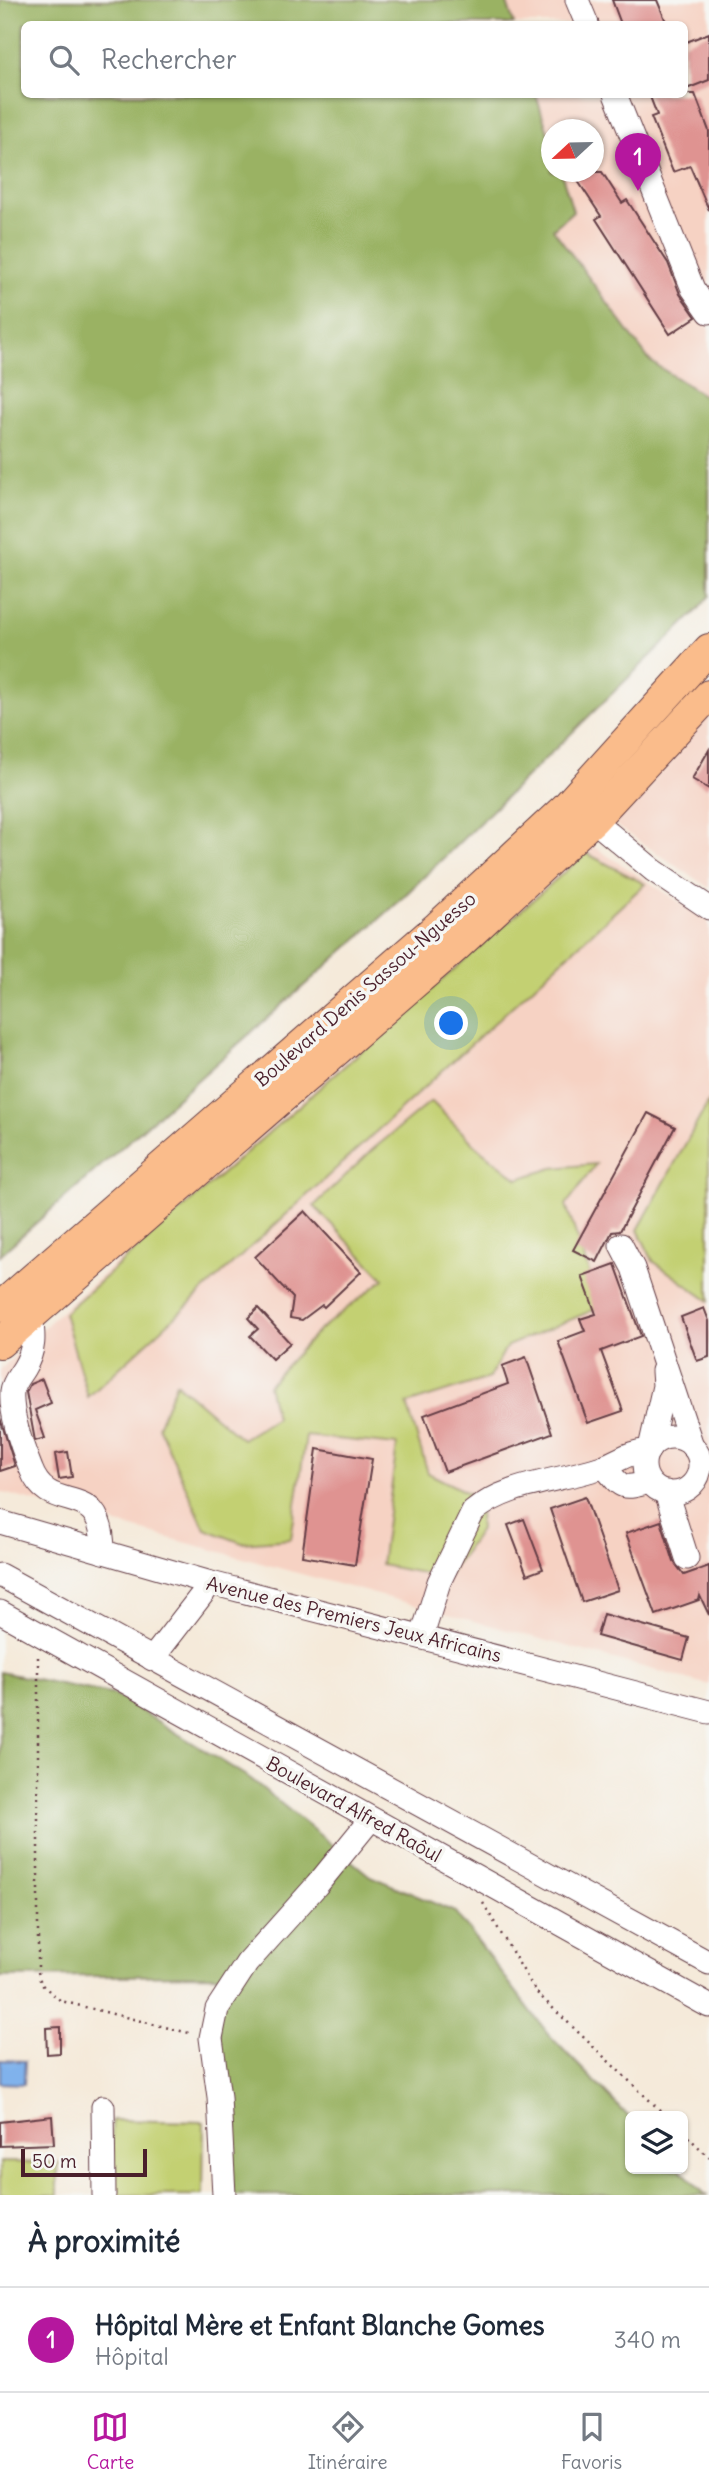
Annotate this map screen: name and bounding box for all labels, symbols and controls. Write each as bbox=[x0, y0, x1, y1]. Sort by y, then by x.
search box bbox=[21, 21, 688, 98]
icon: search bbox=[45, 41, 83, 79]
text: Rechercher bbox=[101, 43, 237, 76]
north arrow bbox=[541, 119, 604, 182]
pin: 1 bbox=[615, 133, 661, 191]
street label: Boulevard Denis Sassou-Nguesso bbox=[250, 886, 480, 1092]
your location bbox=[434, 1006, 468, 1040]
street label: Avenue des Premiers Jeux Africains bbox=[204, 1571, 504, 1667]
street label: Boulevard Alfred Raôul bbox=[262, 1751, 446, 1867]
map controls bbox=[625, 2111, 688, 2174]
button: layers bbox=[625, 2111, 688, 2174]
scale bar bbox=[21, 2146, 147, 2178]
text: 50 m bbox=[32, 2149, 77, 2173]
text: À proximité bbox=[28, 2222, 180, 2260]
text: Hôpital Mère et Enfant Blanche Gomes bbox=[95, 2309, 545, 2342]
text: 1 bbox=[46, 2325, 56, 2354]
text: 340 m bbox=[614, 2325, 681, 2354]
text: Hôpital bbox=[95, 2342, 169, 2371]
tab: Carte bbox=[87, 2408, 134, 2474]
tab: Itinéraire bbox=[308, 2408, 387, 2474]
tab: Favoris bbox=[561, 2408, 622, 2474]

